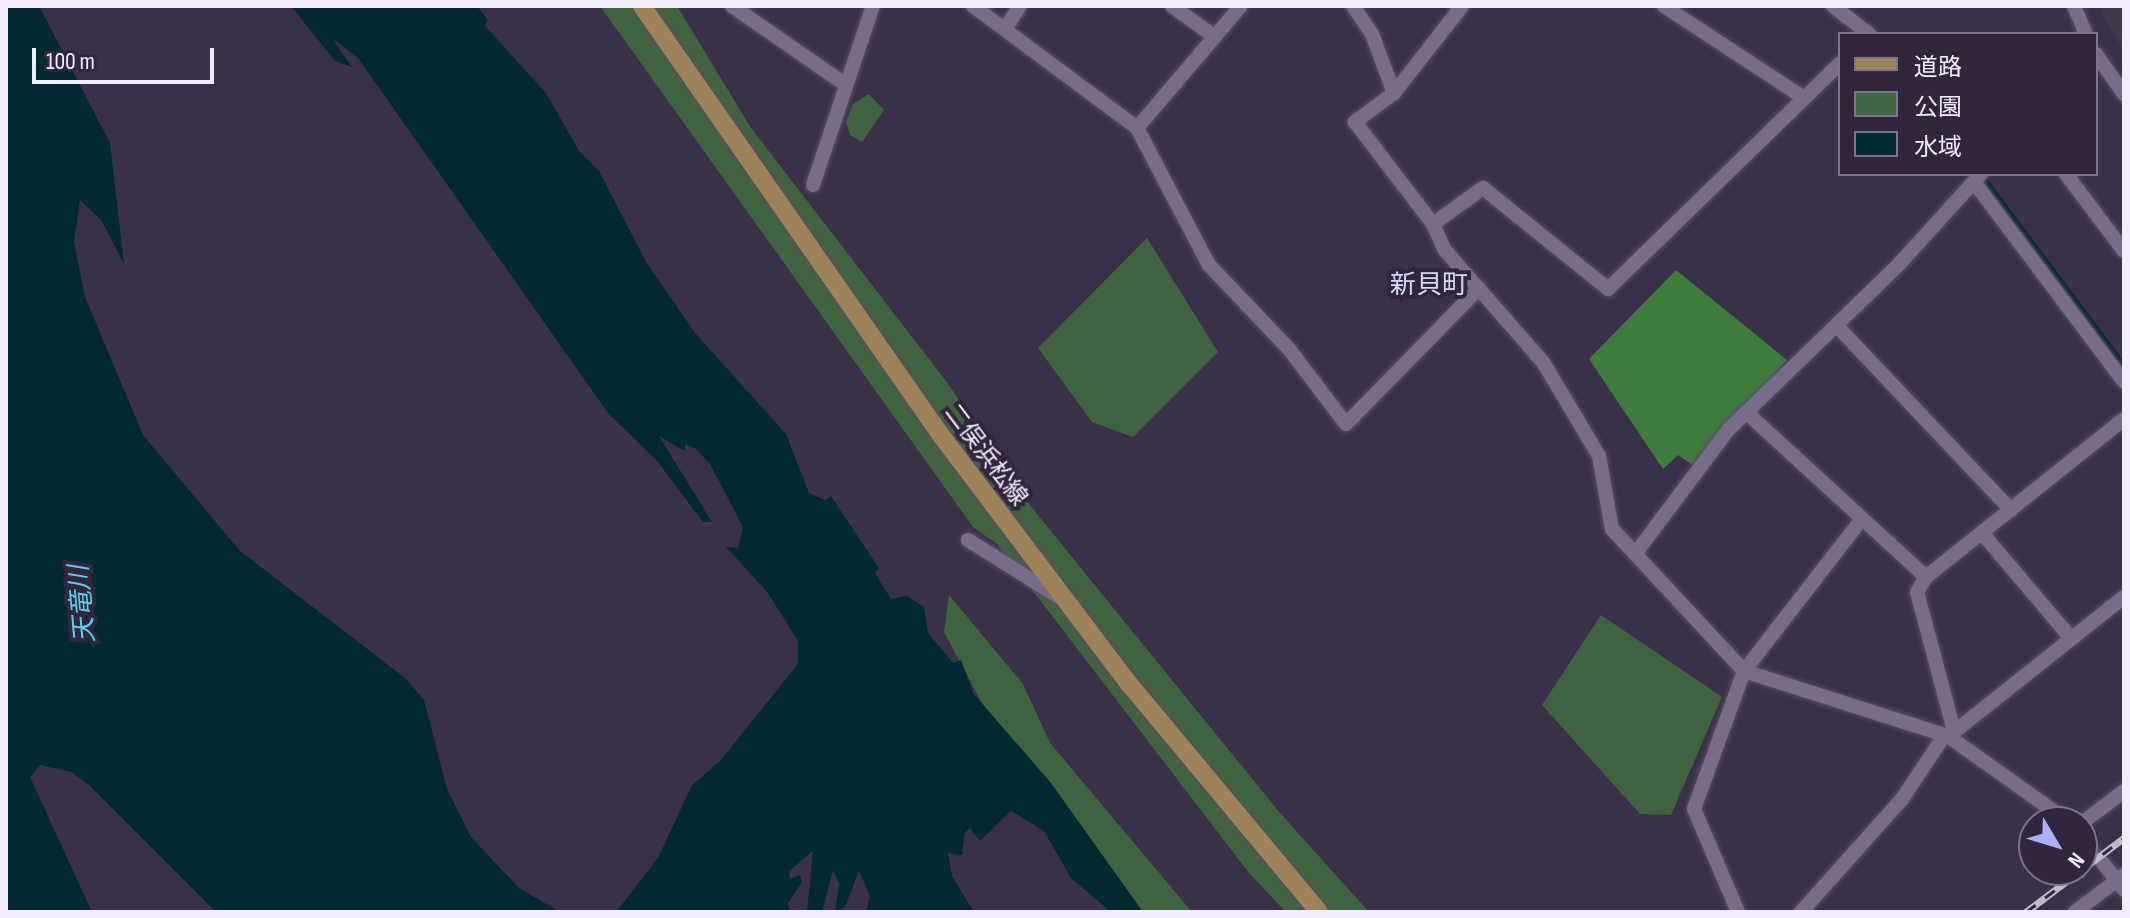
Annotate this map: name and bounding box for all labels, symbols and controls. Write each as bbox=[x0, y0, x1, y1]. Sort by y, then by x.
scale bar bbox=[36, 32, 218, 82]
legend bbox=[1838, 32, 2098, 176]
text: 100 m bbox=[46, 47, 95, 76]
text: 道路 bbox=[1914, 53, 1962, 82]
text: 公園 bbox=[1914, 93, 1962, 122]
text: 水域 bbox=[1914, 133, 1962, 162]
district label: 新貝町 bbox=[1390, 270, 1468, 302]
street label: 二俣浜松線 bbox=[938, 398, 1034, 512]
water label: 天竜川 bbox=[64, 564, 102, 644]
north arrow bbox=[2018, 806, 2098, 886]
text: N bbox=[2061, 847, 2090, 873]

